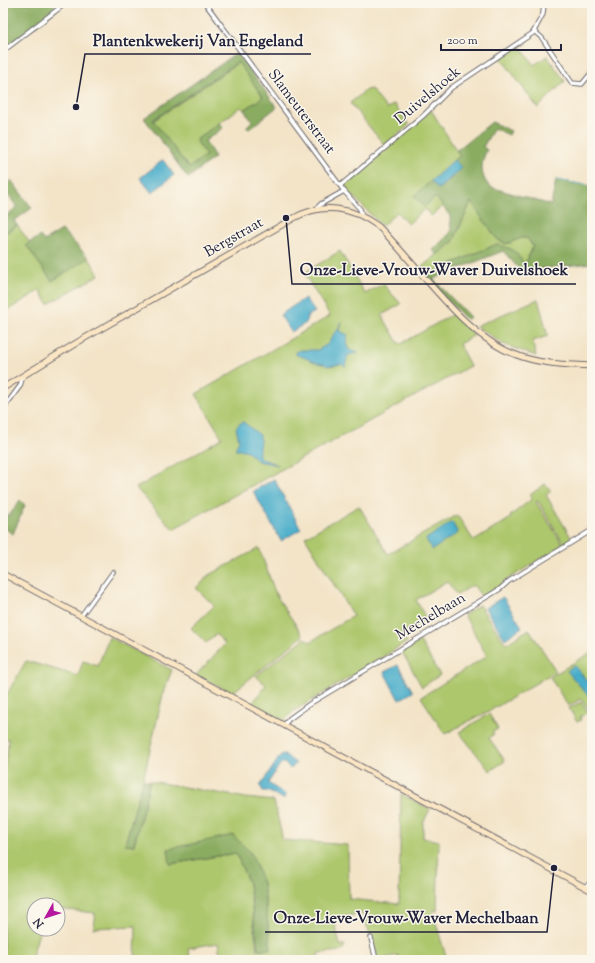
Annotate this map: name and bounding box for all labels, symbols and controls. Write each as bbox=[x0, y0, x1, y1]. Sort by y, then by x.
callout: Plantenkwekerij Van Engeland bbox=[85, 26, 311, 54]
scale bar bbox=[441, 26, 561, 52]
text: Plantenkwekerij Van Engeland bbox=[93, 31, 304, 54]
text: 200 m bbox=[447, 32, 478, 50]
street label: Duivelshoek bbox=[390, 62, 466, 130]
street label: Slameuterstraat bbox=[262, 65, 340, 159]
street label: Bergstraat bbox=[201, 213, 267, 263]
callout: Onze-Lieve-Vrouw-Waver Duivelshoek bbox=[292, 256, 576, 284]
text: Onze-Lieve-Vrouw-Waver Duivelshoek bbox=[300, 260, 568, 283]
street label: Mechelbaan bbox=[392, 588, 470, 646]
north arrow bbox=[26, 897, 66, 937]
callout: Onze-Lieve-Vrouw-Waver Mechelbaan bbox=[265, 904, 547, 932]
text: Onze-Lieve-Vrouw-Waver Mechelbaan bbox=[273, 908, 539, 931]
text: N bbox=[30, 914, 49, 932]

